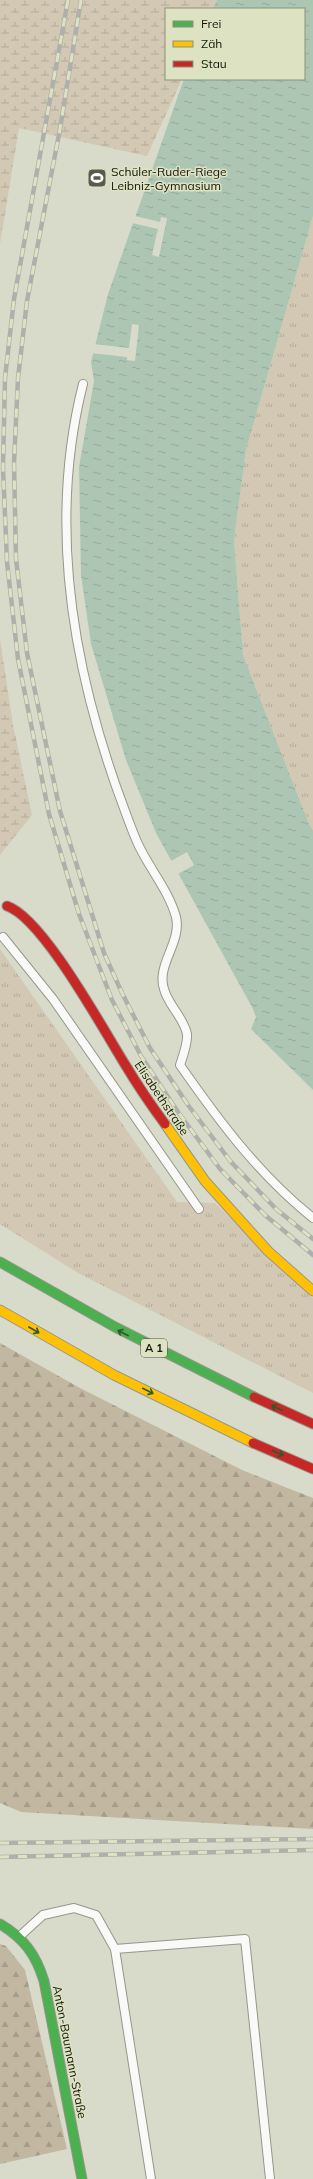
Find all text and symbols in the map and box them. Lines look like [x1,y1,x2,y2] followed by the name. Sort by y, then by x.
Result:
[165,8,305,80] legend
[201,16,221,31] text: Frei
[201,36,222,51] text: Zäh
[201,56,227,71] text: Stau
[111,164,227,193] place label: Schüler-Ruder-Riege Leibniz-Gymnasium
[86,167,108,189] sports icon: Schüler-Ruder-Riege Leibniz-Gymnasium
[132,1058,192,1138] street label: Elisabethstraße
[28,1326,40,1334] one-way arrow
[117,1328,129,1336] one-way arrow
[141,1339,167,1357] road number: A 1
[142,1388,154,1395] one-way arrow
[272,1404,284,1411] one-way arrow
[272,1450,284,1457] one-way arrow
[50,1984,90,2120] street label: Anton-Baumann-Straße

